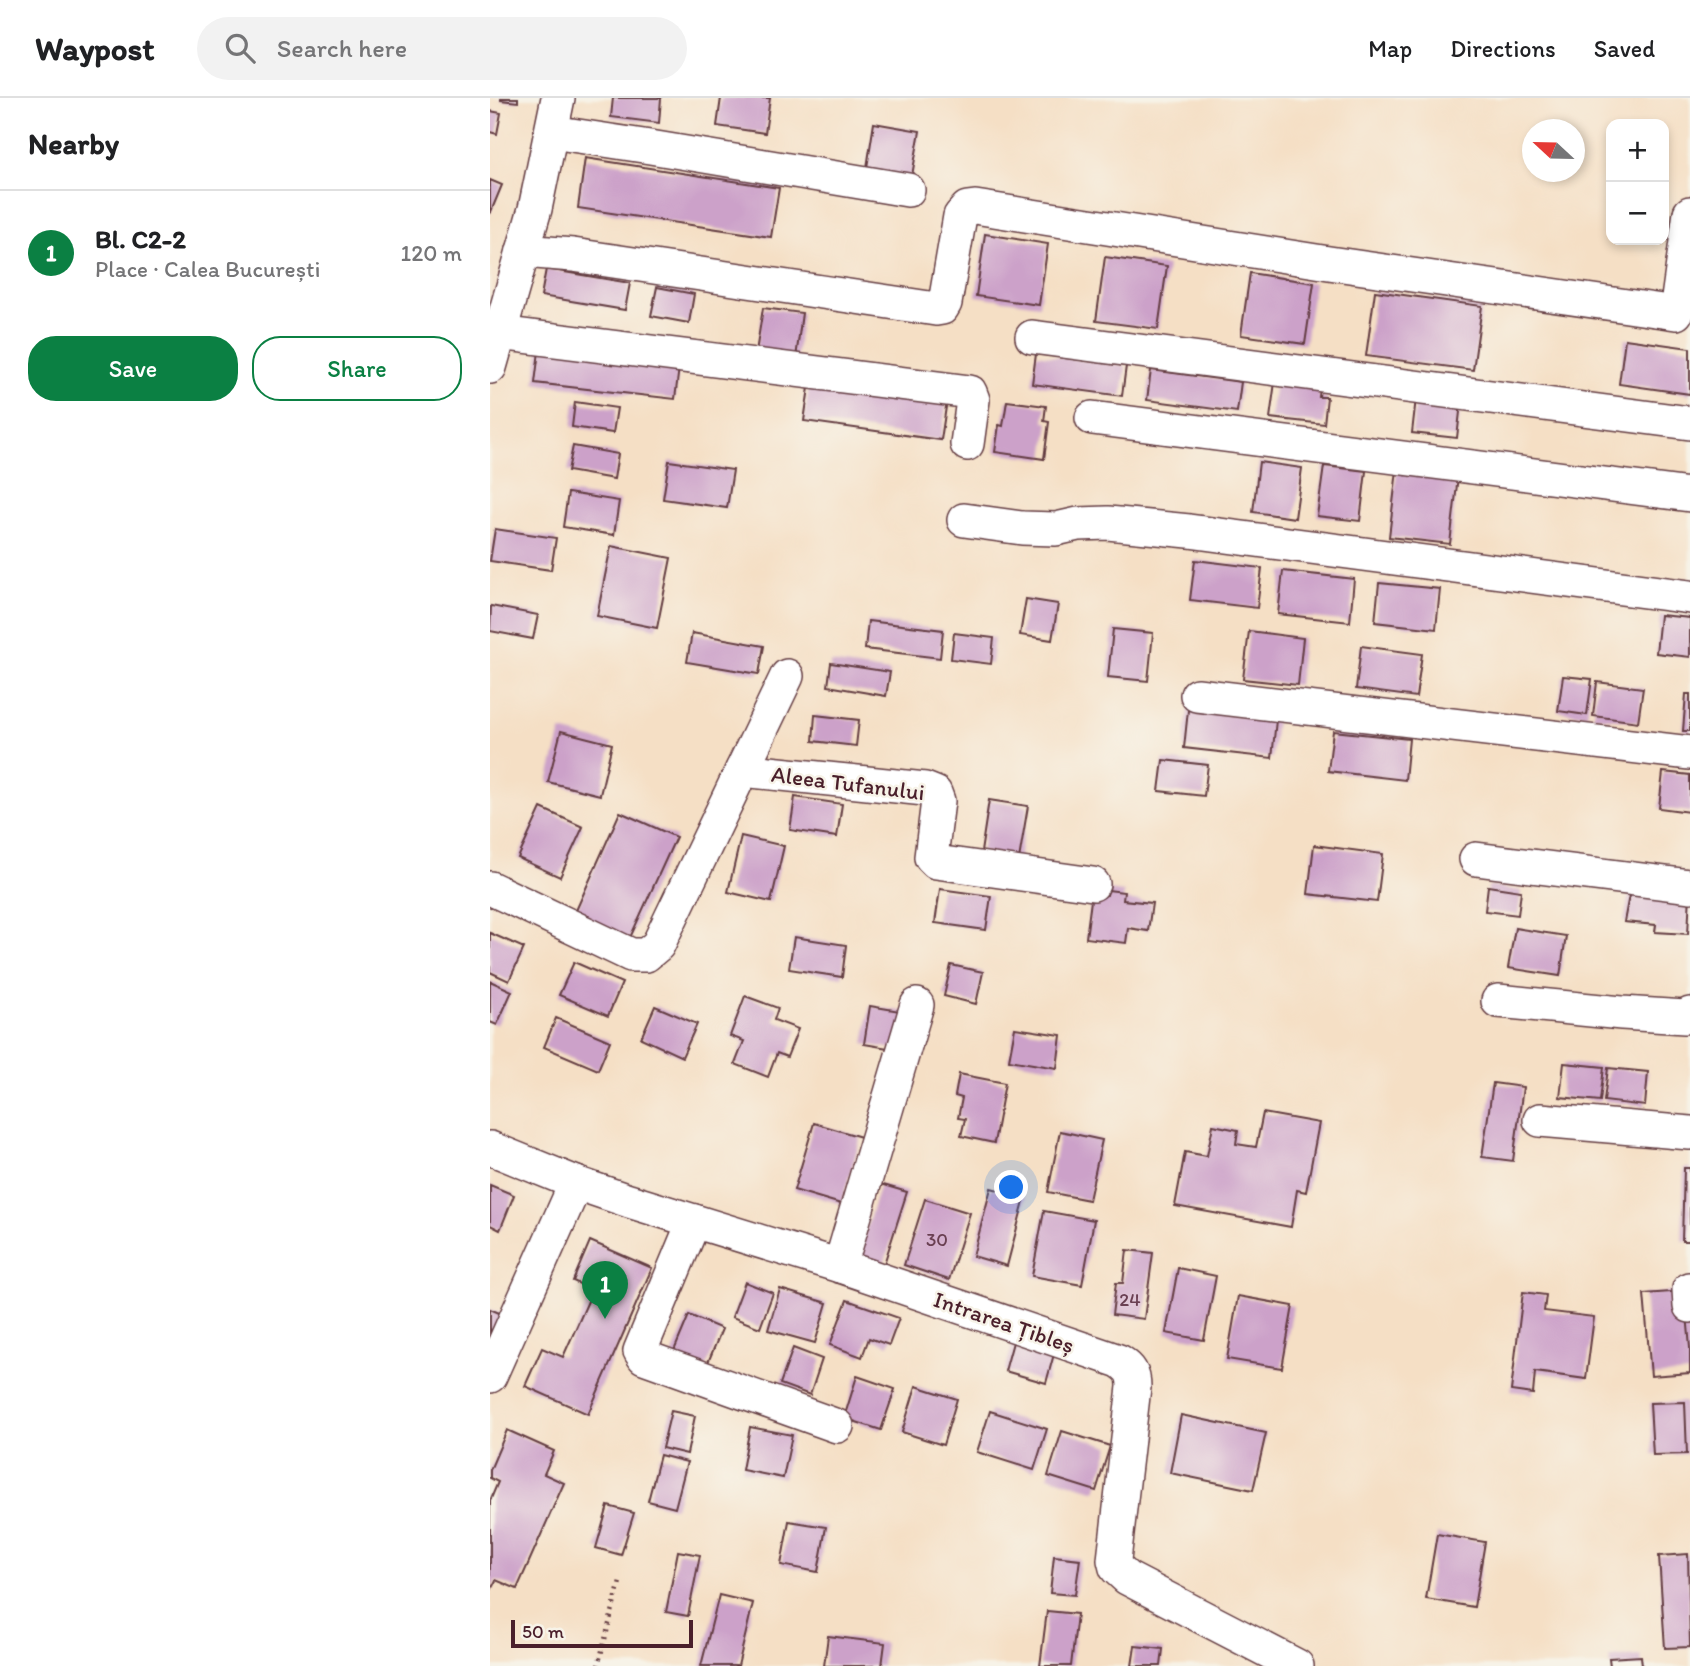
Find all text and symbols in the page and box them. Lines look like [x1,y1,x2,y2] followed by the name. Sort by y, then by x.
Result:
[197,17,687,80] search box
[35,29,155,68] text: Waypost
[221,29,259,67] icon: search
[277,32,407,64] text: Search here
[1368,34,1412,63] text: Map
[1450,34,1556,63] text: Directions
[1594,34,1655,63] text: Saved
[1522,119,1585,182] north arrow
[1606,119,1669,245] map controls
[1606,119,1669,182] button: +
[28,125,119,162] text: Nearby
[1606,182,1669,245] button: −
[95,223,186,255] text: Bl. C2-2
[46,239,56,267] text: 1
[401,239,462,267] text: 120 m
[95,255,320,283] text: Place · Calea București
[28,336,238,401] button: Save
[252,336,462,401] button: Share
[770,760,926,806] street label: Aleea Tufanului
[994,1170,1028,1204] your location
[926,1228,948,1251] house number: 30
[582,1261,628,1319] pin: 1
[930,1285,1078,1359] street label: Intrarea Țibleș
[1119,1288,1141,1311] house number: 24
[511,1617,693,1649] scale bar
[522,1620,564,1643] text: 50 m

